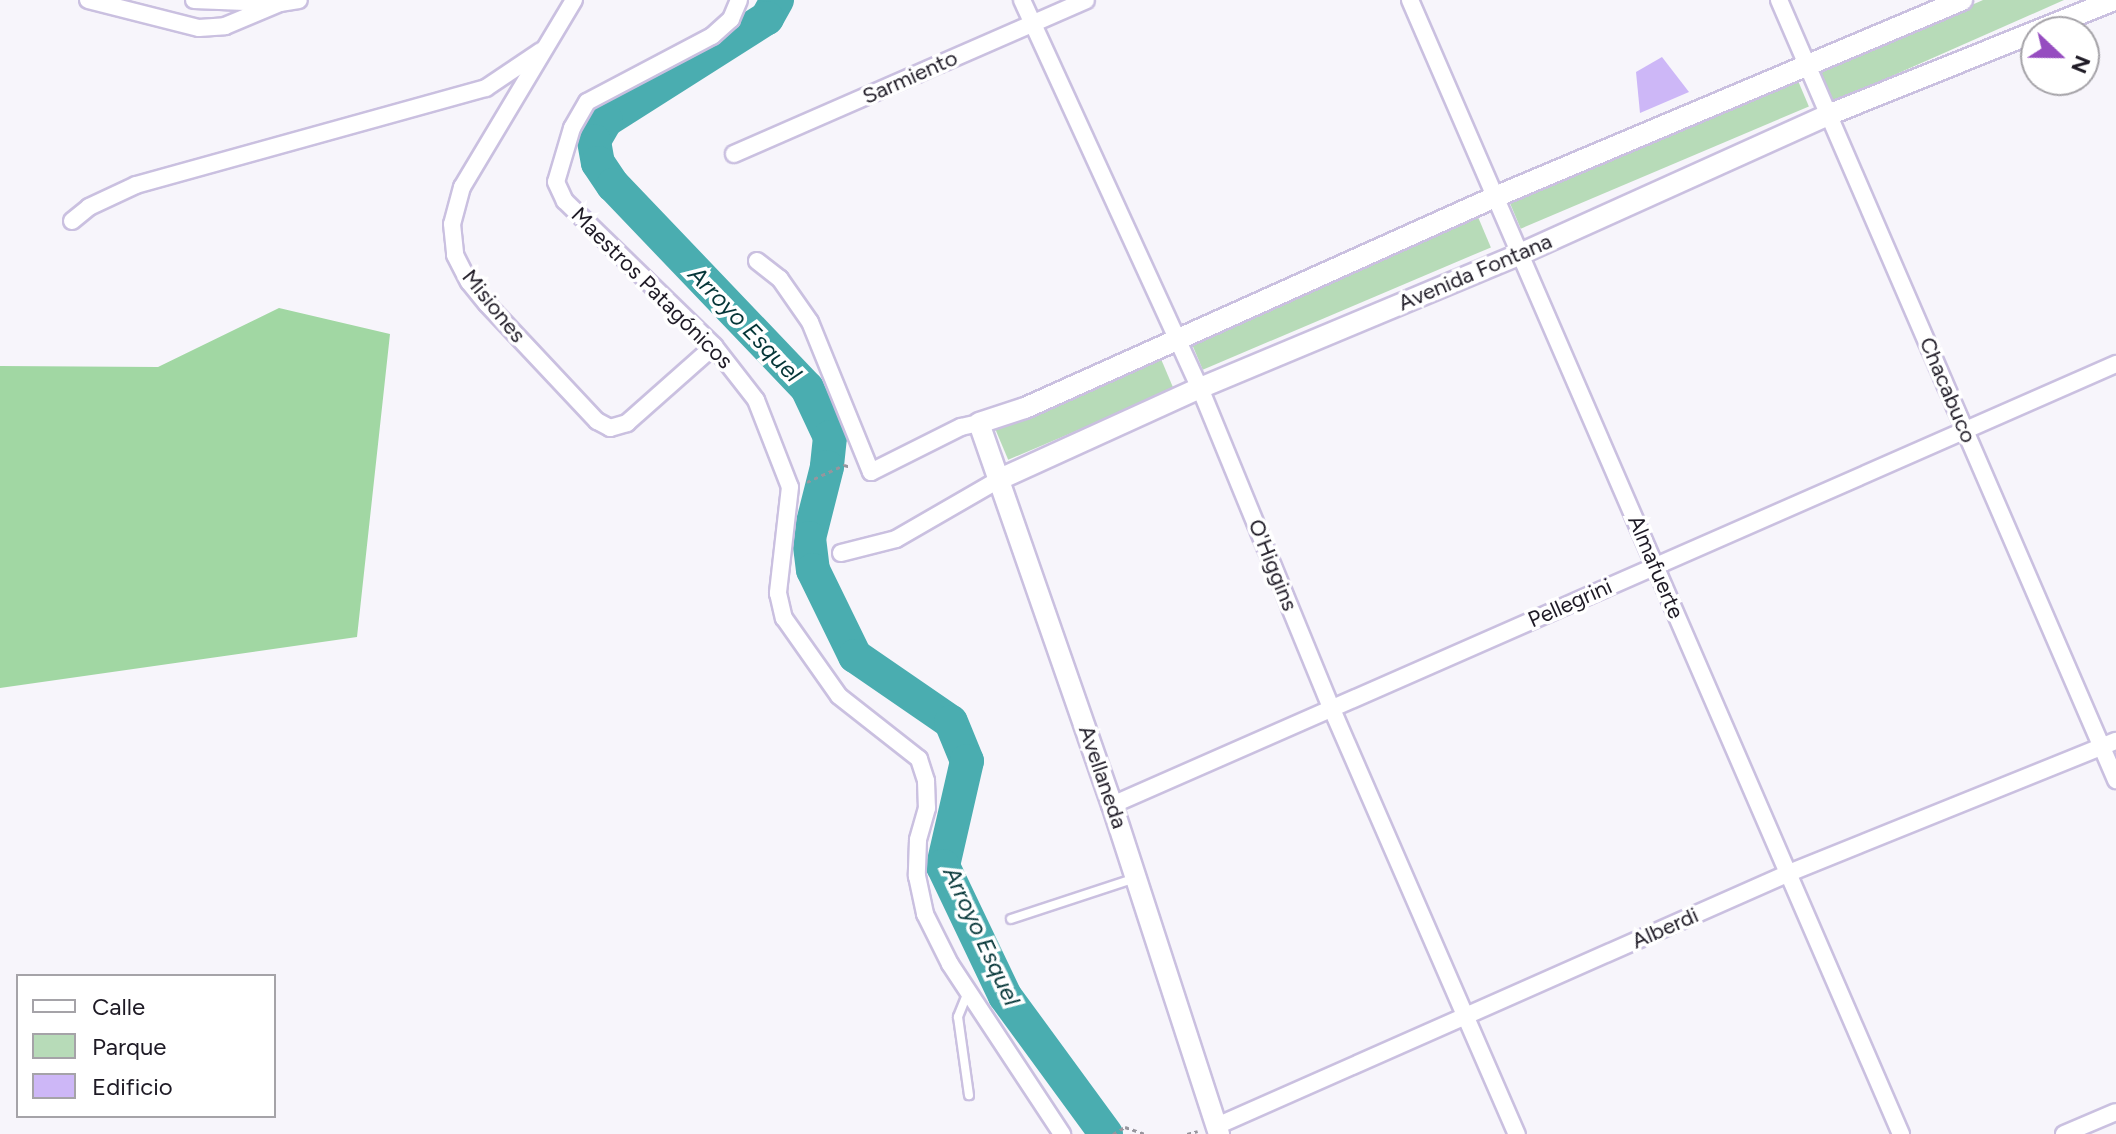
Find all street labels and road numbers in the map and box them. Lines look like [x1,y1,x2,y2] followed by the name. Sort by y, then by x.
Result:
[858,44,962,110] street label: Sarmiento
[566,202,738,374] street label: Maestros Patagónicos
[1394,228,1556,316] street label: Avenida Fontana
[457,264,531,348] street label: Misiones
[1914,333,1982,447] street label: Chacabuco
[1622,511,1690,623] street label: Almafuerte
[1243,515,1303,615] street label: O'Higgins
[1524,573,1616,633] street label: Pellegrini
[1073,722,1133,832] street label: Avellaneda
[1628,902,1702,954] street label: Alberdi

